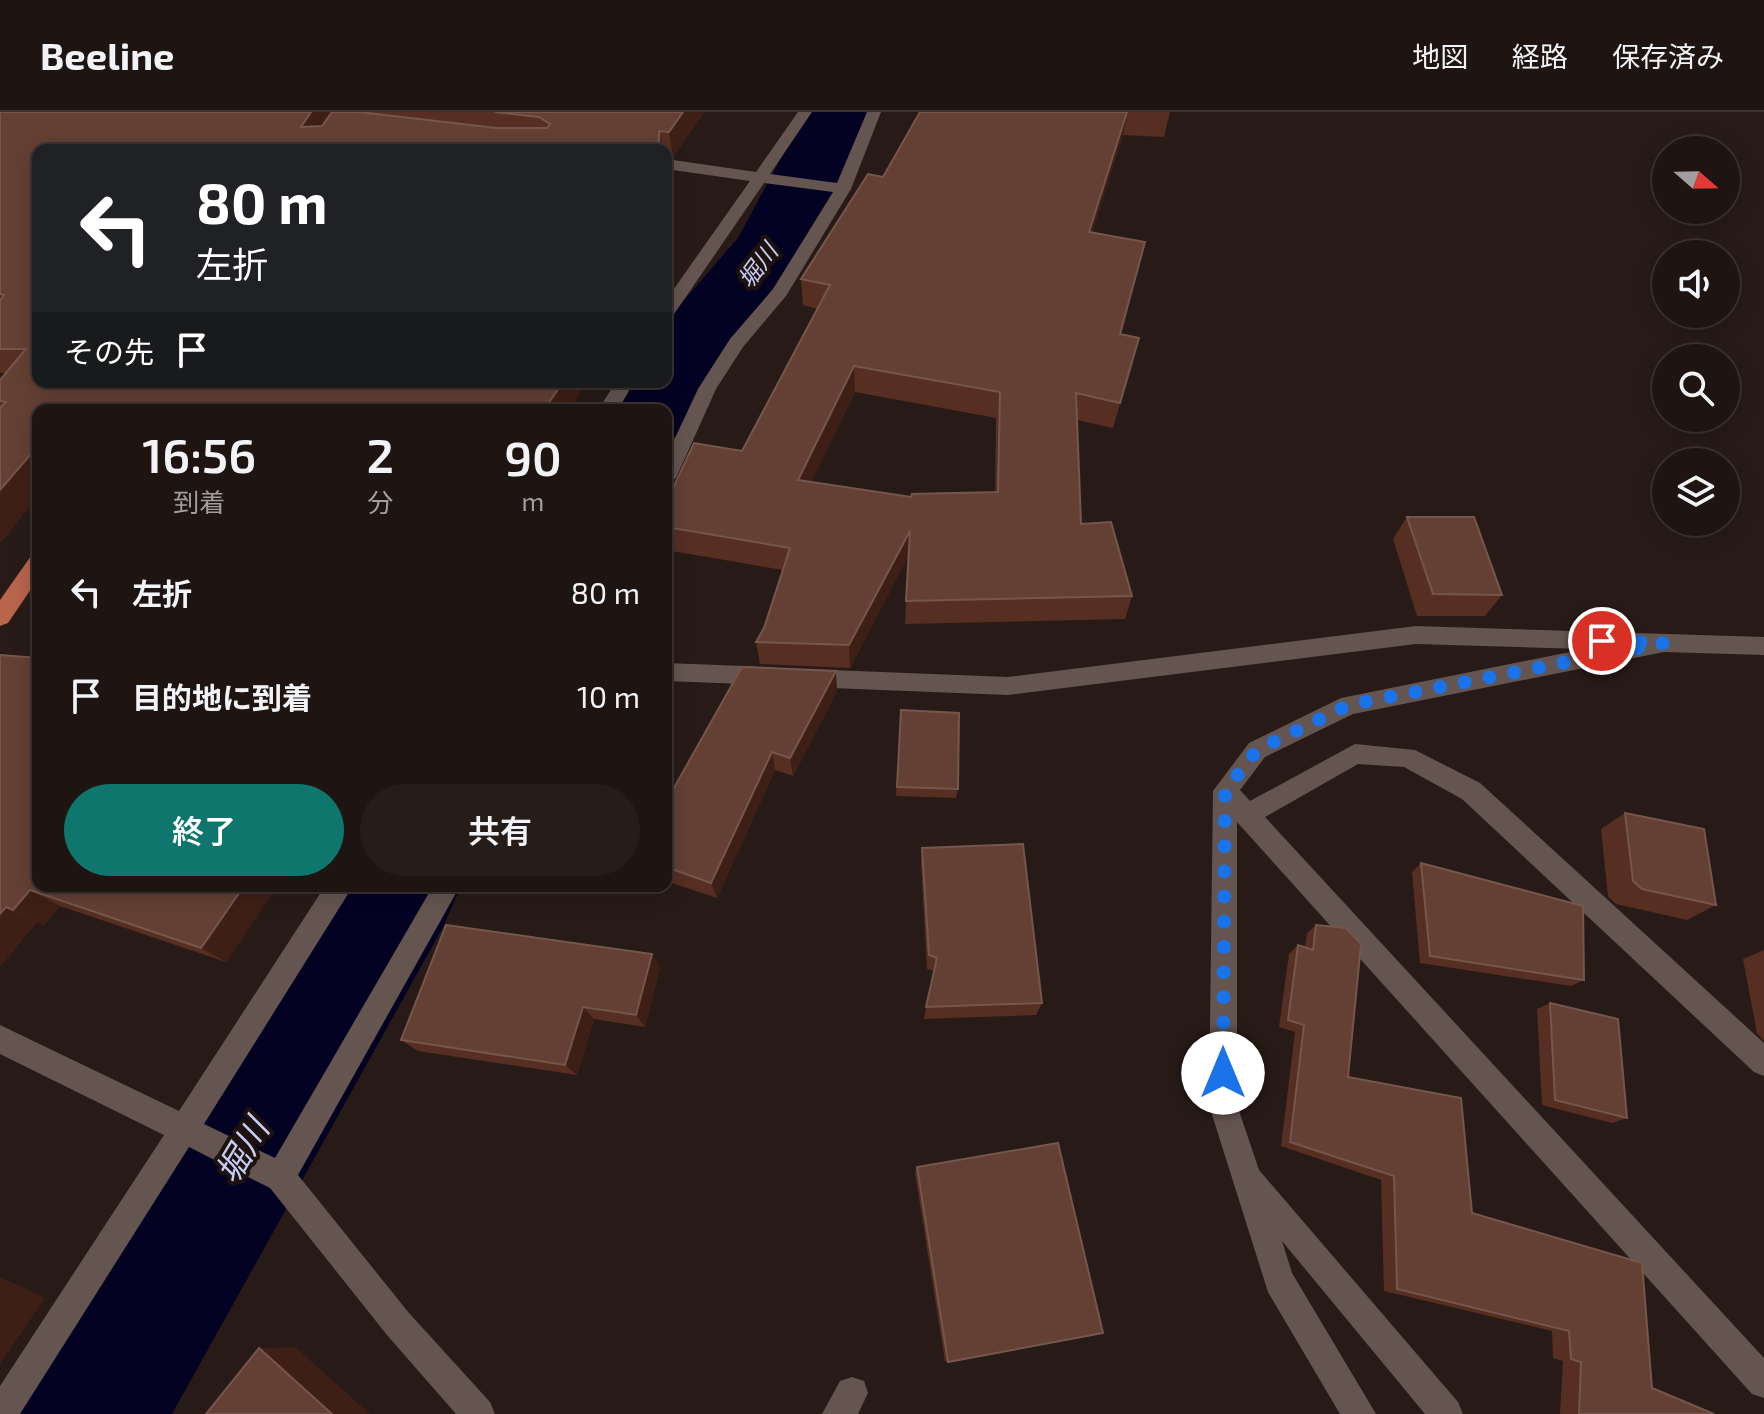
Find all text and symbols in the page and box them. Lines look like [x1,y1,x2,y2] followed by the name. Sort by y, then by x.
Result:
[40,32,174,78] text: Beeline
[1412,39,1468,73] text: 地図
[1512,39,1568,73] text: 経路
[1612,39,1724,73] text: 保存済み
[1652,136,1740,224] north arrow
[1652,136,1740,536] map controls
[196,168,328,235] text: 80 m
[64,176,168,280] icon: left
[731,235,785,293] water label: 堀川
[1652,240,1740,328] button: sound
[196,242,268,285] text: 左折
[170,328,214,372] icon: arrive
[64,333,154,369] text: その先
[1652,344,1740,432] button: search
[142,425,256,483] text: 16:56
[366,425,394,483] text: 2
[504,428,562,486] text: 90
[1652,448,1740,536] button: layers
[522,485,544,516] text: m
[173,486,225,517] text: 到着
[367,486,393,517] text: 分
[64,570,108,614] icon: left
[571,574,640,610] text: 80 m
[132,575,192,611] text: 左折
[1568,607,1636,675] pin
[1580,619,1624,663] icon: arrive
[64,674,108,718] icon: arrive
[577,678,640,714] text: 10 m
[132,679,312,715] text: 目的地に到着
[64,784,344,876] button: 終了
[360,784,640,876] button: 共有
[1181,1031,1265,1115] position arrow
[206,1108,278,1190] water label: 堀川

